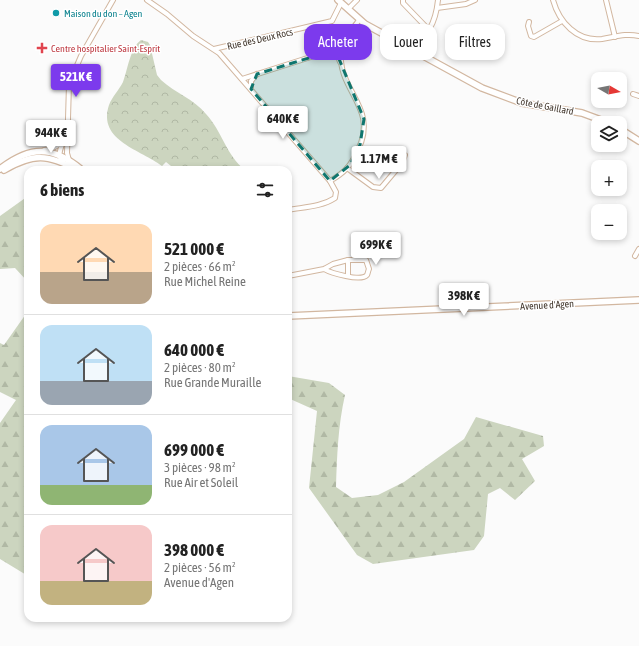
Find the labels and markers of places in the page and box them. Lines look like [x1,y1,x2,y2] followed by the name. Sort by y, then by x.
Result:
[51,8,61,18] marker: Maison du don – Agen
[64,8,143,19] place label: Maison du don – Agen
[36,42,48,54] marker: Centre hospitalier Saint-Esprit
[51,43,160,54] place label: Centre hospitalier Saint-Esprit
[43,64,109,98] pin: 521K €
[250,106,316,140] pin: 640K €
[18,120,84,154] pin: 944K €
[342,146,416,180] pin: 1.17M €
[343,232,409,266] pin: 699K €
[431,283,497,317] pin: 398K €

